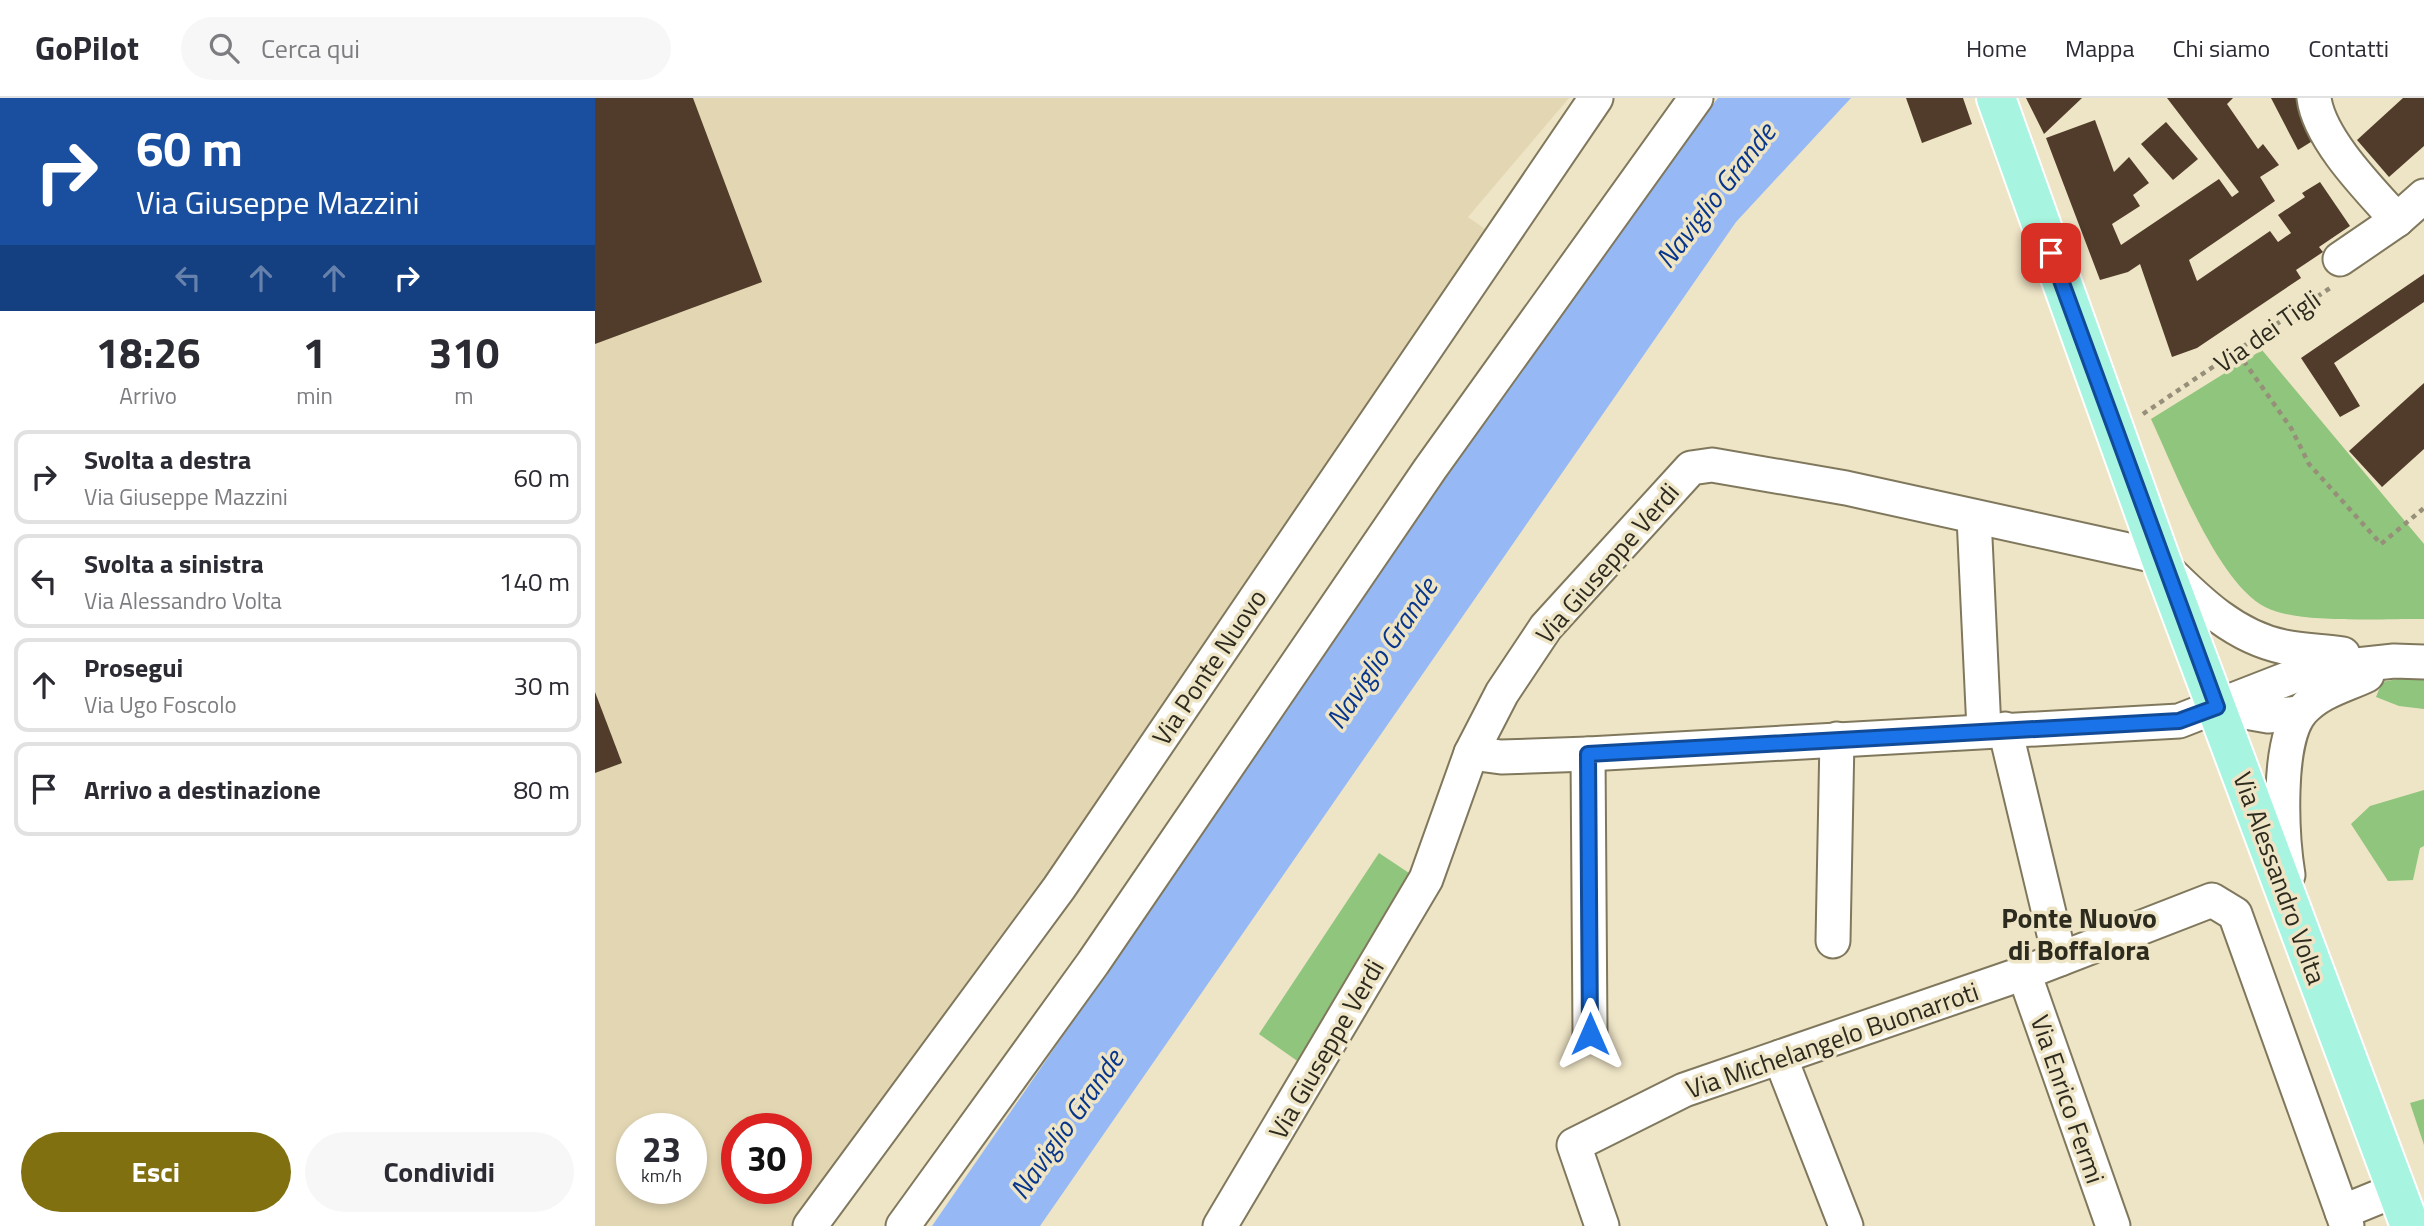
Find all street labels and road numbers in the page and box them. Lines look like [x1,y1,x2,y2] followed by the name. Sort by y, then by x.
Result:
[2206,280,2328,382] street label: Via dei Tigli
[1526,474,1688,652] street label: Via Giuseppe Verdi
[1142,581,1276,753] street label: Via Ponte Nuovo
[2223,766,2337,990] street label: Via Alessandro Volta
[1259,952,1393,1146] street label: Via Giuseppe Verdi
[1680,972,1984,1108] street label: Via Michelangelo Buonarroti
[2021,1009,2115,1189] street label: Via Enrico Fermi

